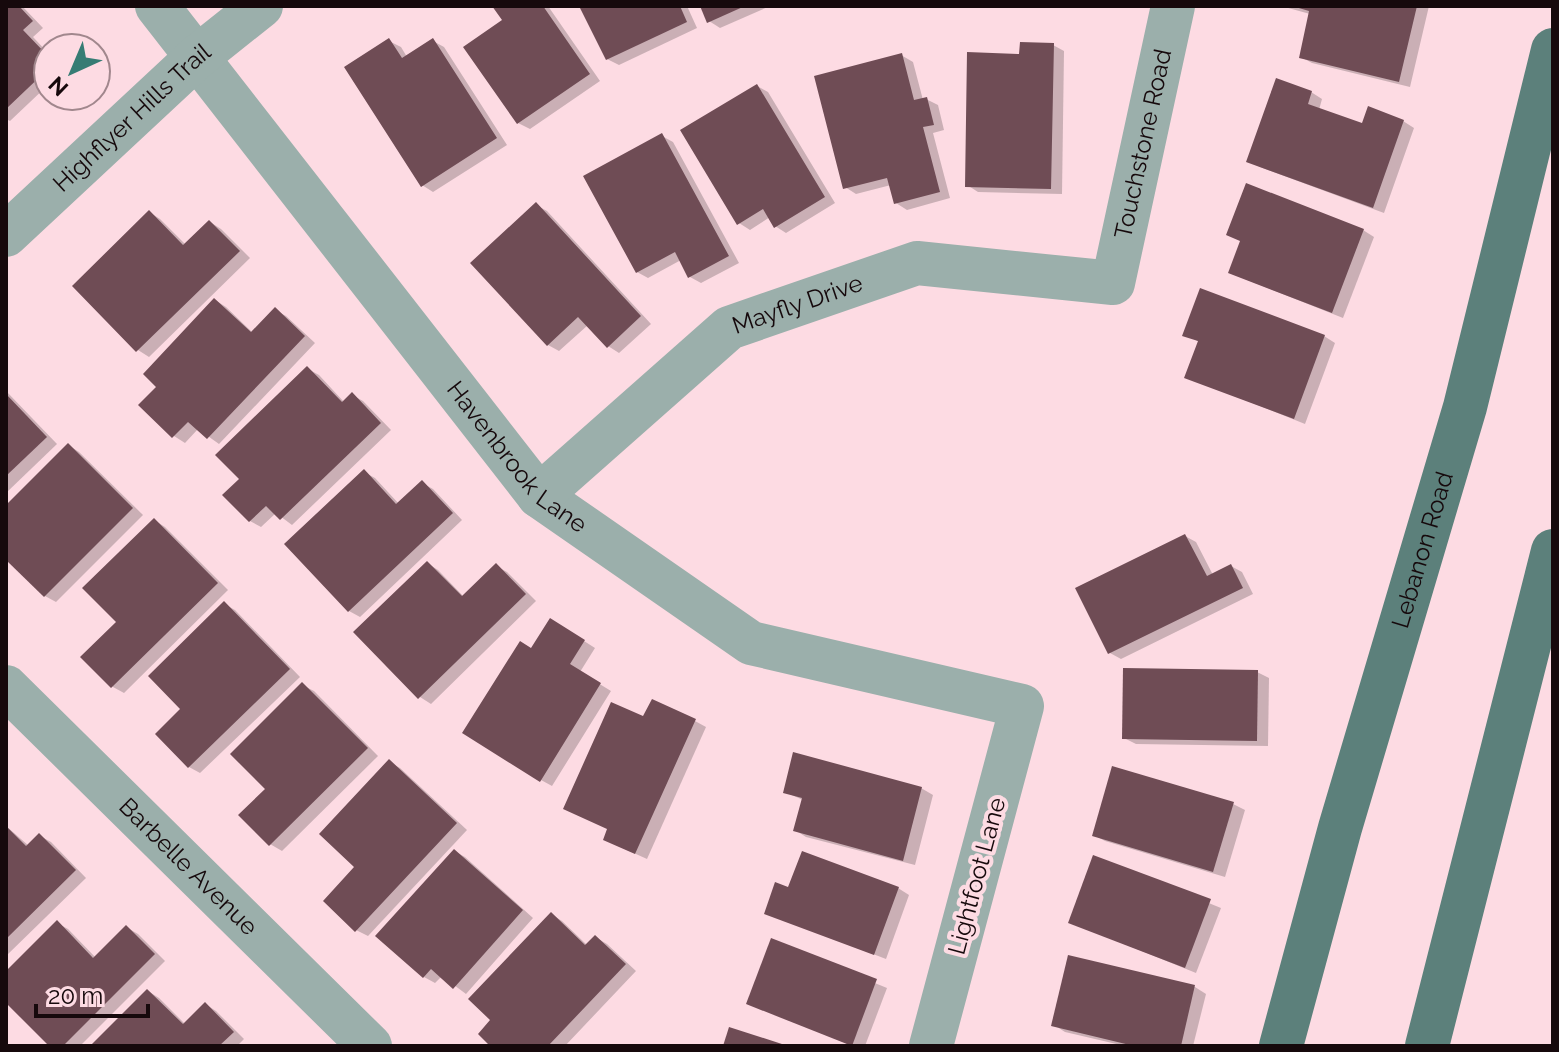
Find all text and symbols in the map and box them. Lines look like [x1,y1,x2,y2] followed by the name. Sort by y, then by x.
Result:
[32,32,112,112] north arrow
[47,37,216,198] street label: Highflyer Hills Trail
[1108,46,1177,241] street label: Touchstone Road
[43,71,73,102] text: N
[728,268,866,340] street label: Mayfly Drive
[441,375,593,539] street label: Havenbrook Lane
[1385,468,1459,631] street label: Lebanon Road
[113,792,264,941] street label: Barbelle Avenue
[942,794,1011,957] street label: Lightfoot Lane
[36,968,148,1018] scale bar
[48,981,103,1010] text: 20 m

